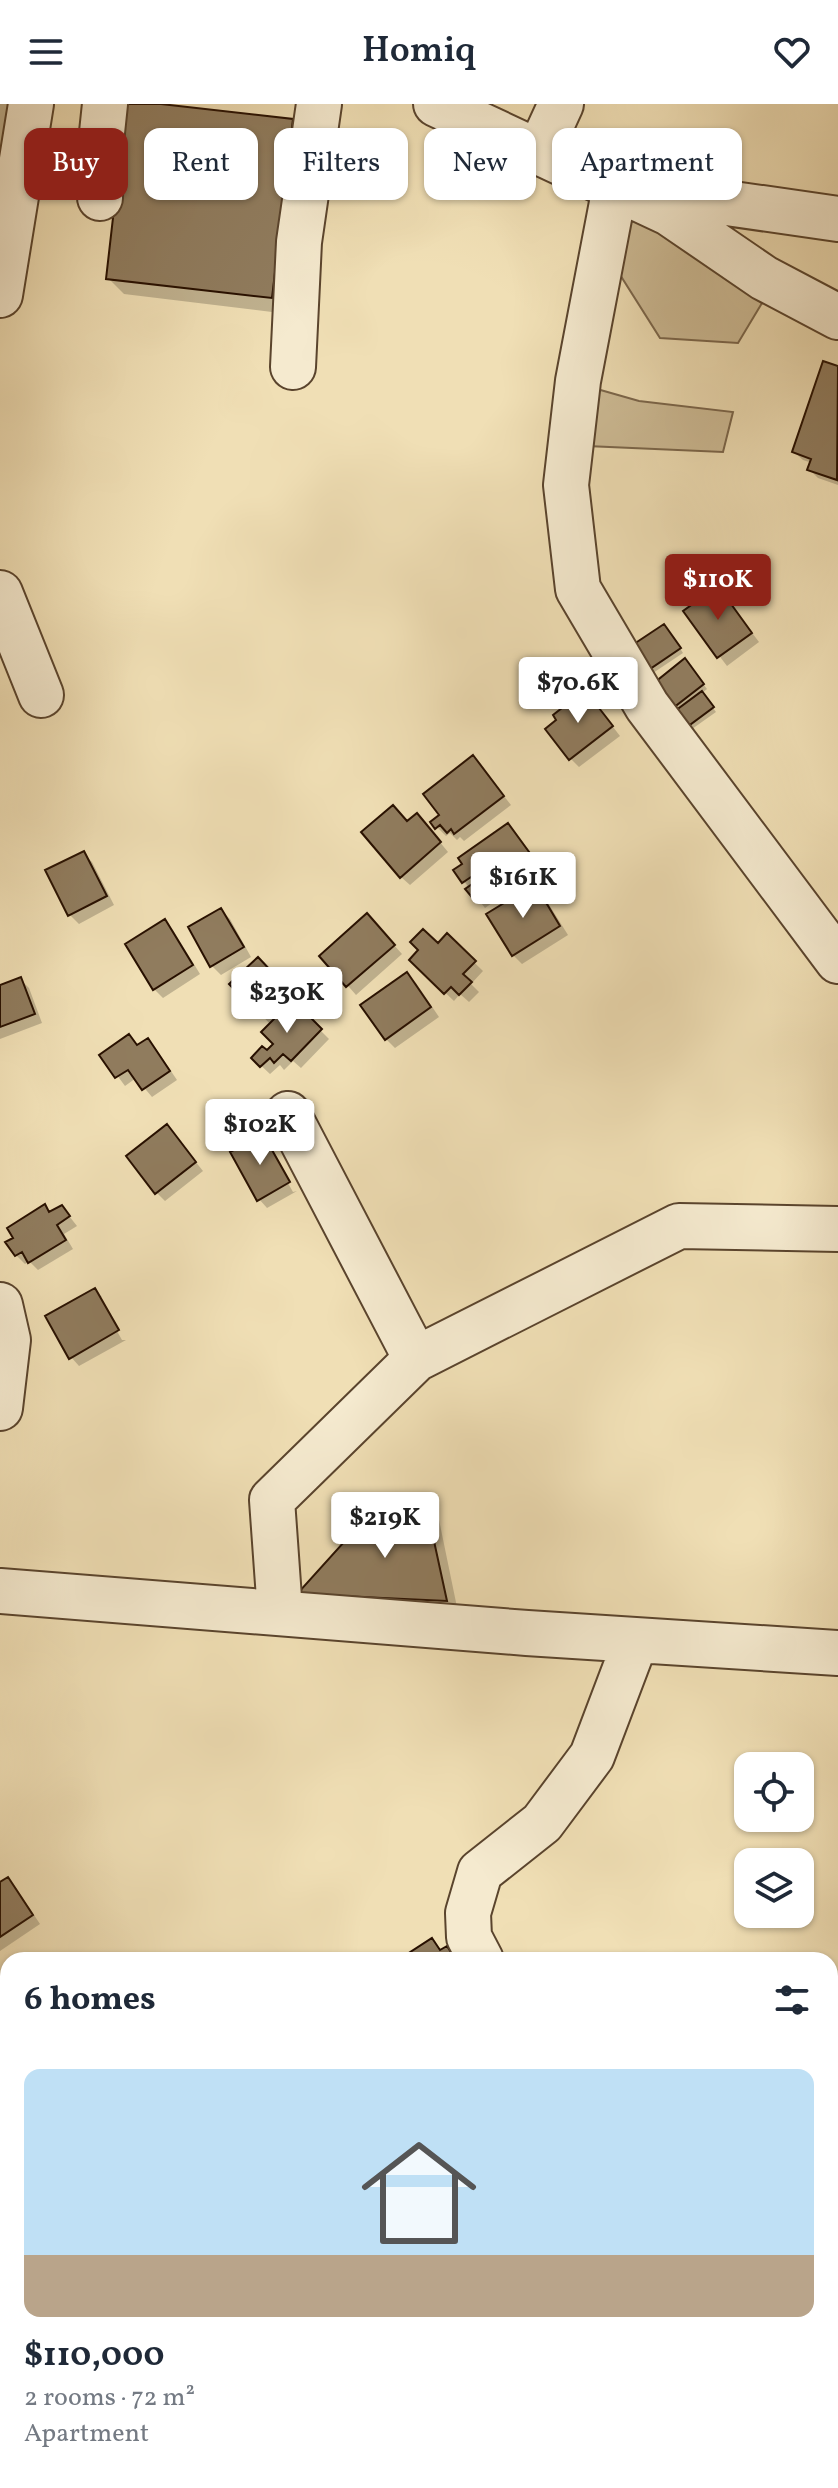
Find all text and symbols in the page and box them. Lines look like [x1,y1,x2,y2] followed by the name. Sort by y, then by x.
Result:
[362,27,476,77] text: Homiq
[24,30,68,74] icon: menu
[770,30,814,74] icon: heart
[24,128,128,200] chip: Buy
[144,128,258,200] chip: Rent
[274,128,408,200] chip: Filters
[424,128,536,200] chip: New
[552,128,742,200] chip: Apartment
[662,554,774,622] pin: $110K
[683,562,753,598] text: $110K
[513,657,643,725] pin: $70.6K
[537,665,619,701] text: $70.6K
[467,852,579,920] pin: $161K
[489,860,557,896] text: $161K
[231,967,343,1035] pin: $230K
[249,975,325,1011] text: $230K
[204,1099,316,1167] pin: $102K
[223,1107,297,1143] text: $102K
[329,1492,441,1560] pin: $219K
[349,1500,421,1536] text: $219K
[734,1752,814,1928] map controls
[734,1752,814,1832] button: locate
[734,1848,814,1928] button: layers
[24,1977,156,2024] text: 6 homes
[770,1978,814,2022] icon: filters
[347,2121,491,2265] icon: home
[24,2333,165,2380] text: $110,000
[24,2380,195,2416] text: 2 rooms · 72 m²
[24,2416,149,2452] text: Apartment

